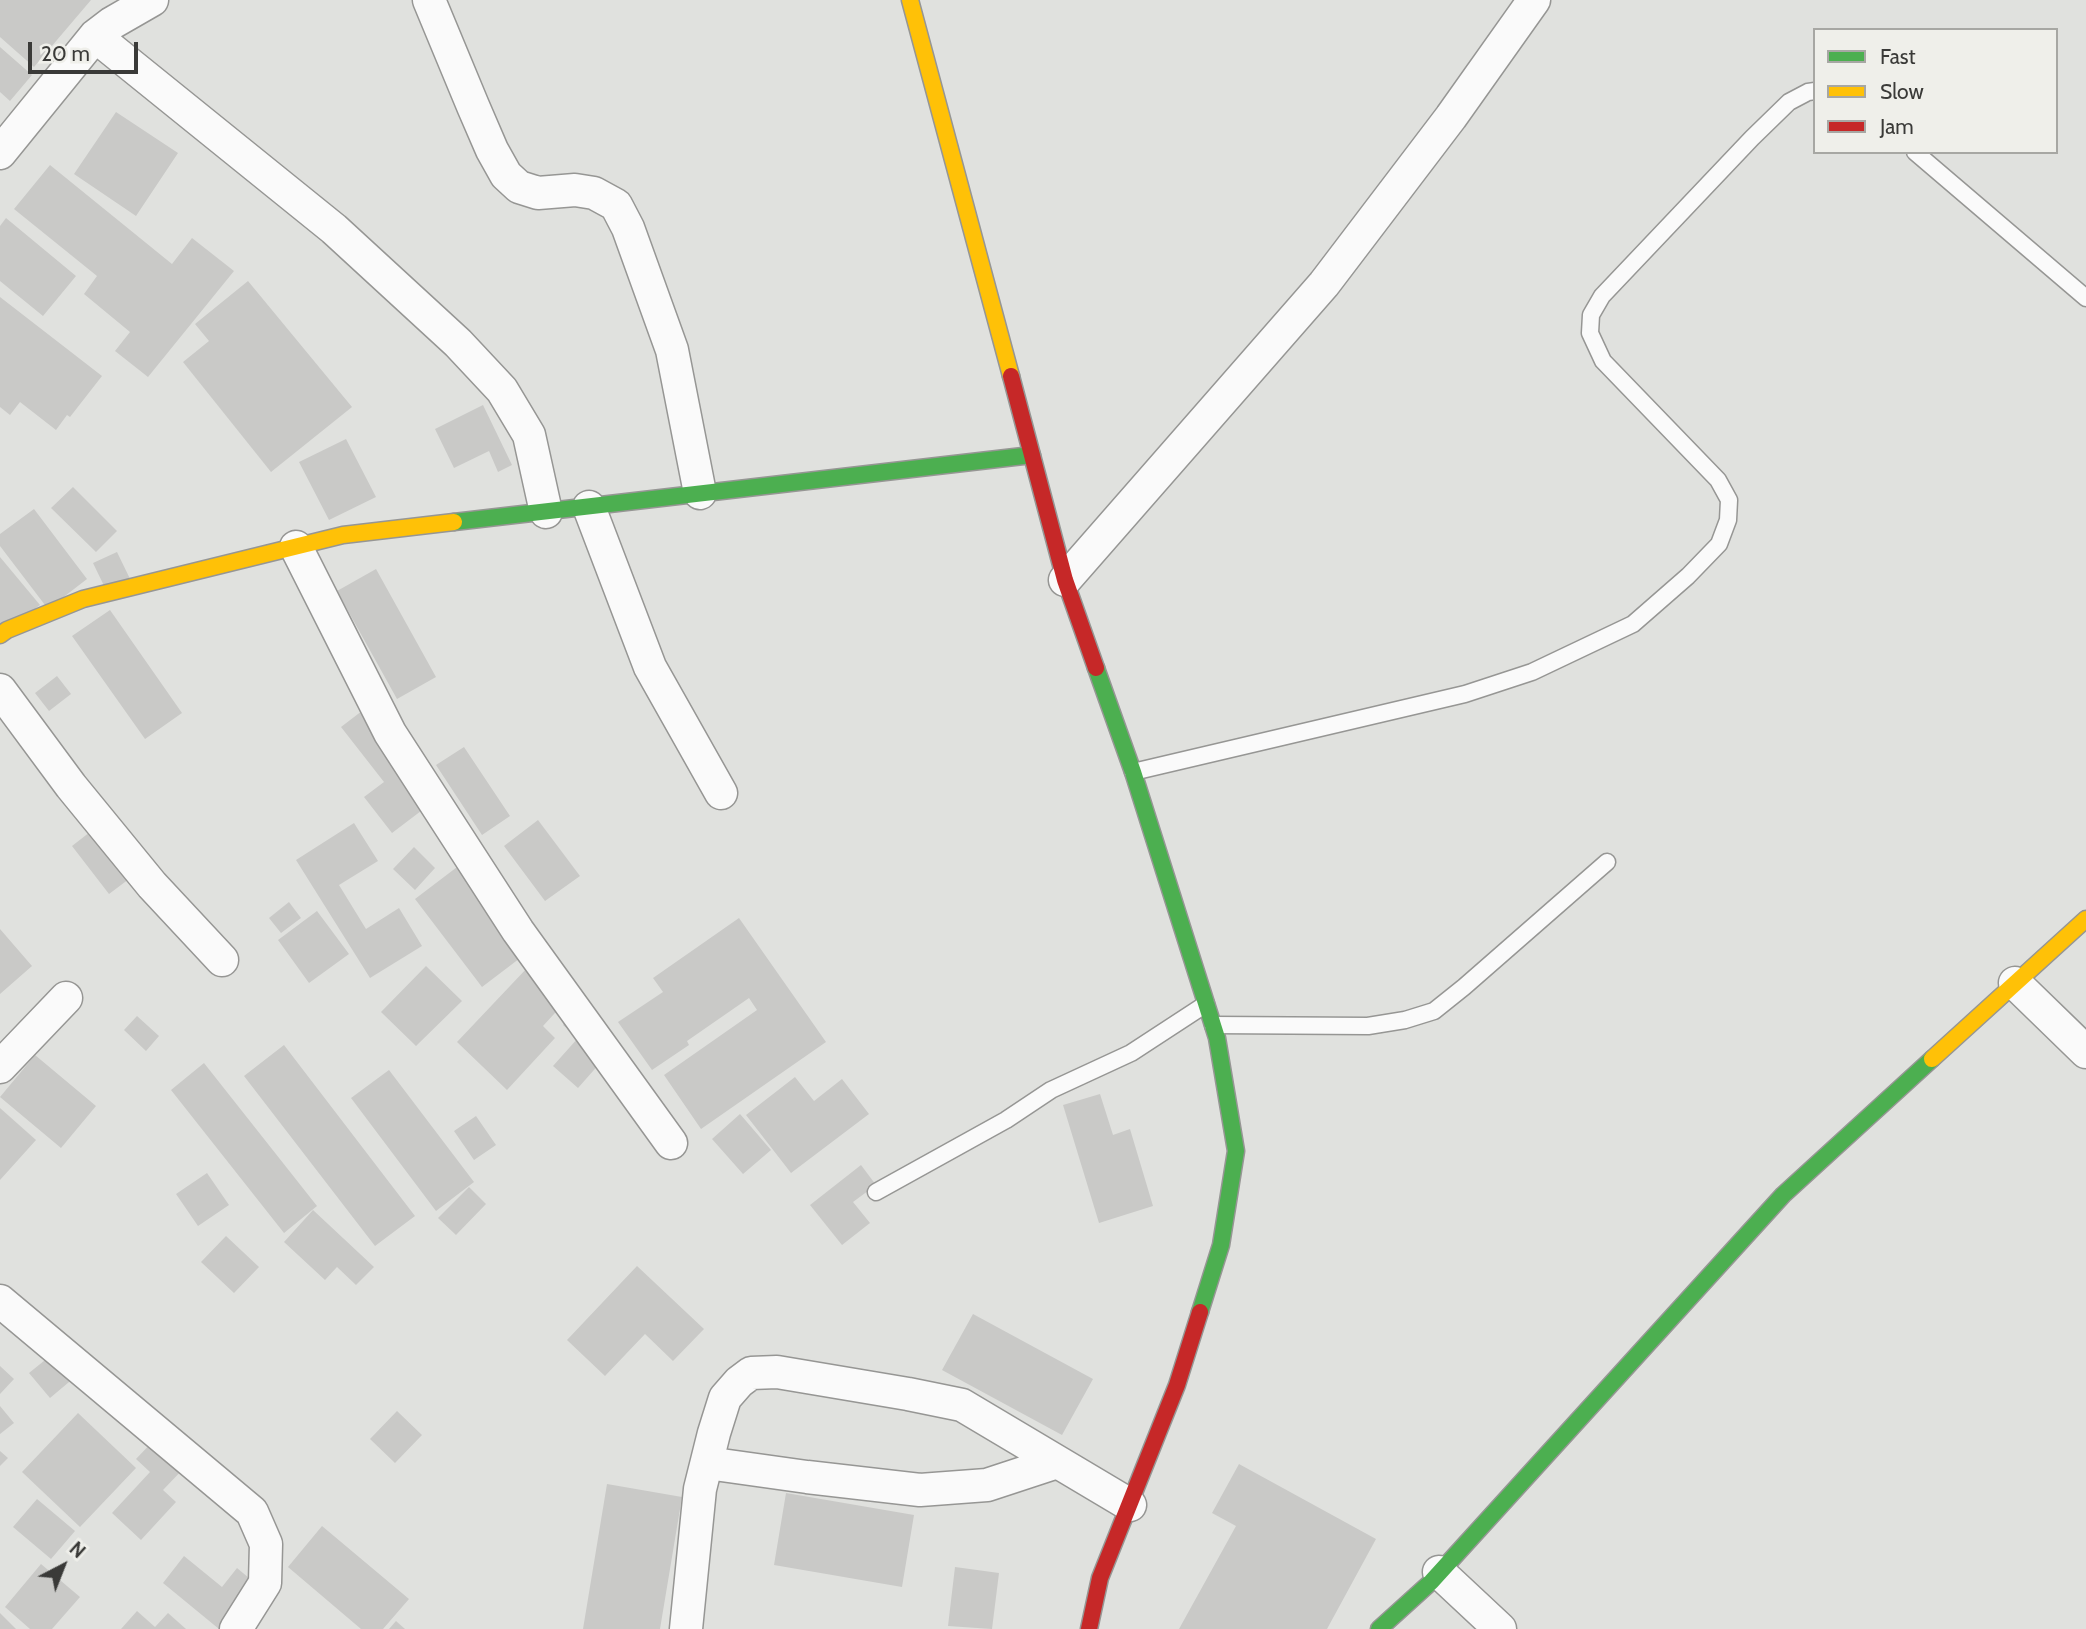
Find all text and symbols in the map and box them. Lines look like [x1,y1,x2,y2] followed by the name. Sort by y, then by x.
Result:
[32,28,142,72] scale bar
[1813,28,2058,154] legend
[41,41,90,66] text: 20 m
[1880,44,1916,69] text: Fast
[1880,79,1924,104] text: Slow
[1880,114,1914,139] text: Jam
[28,1531,98,1601] north arrow
[65,1537,90,1563] text: N

